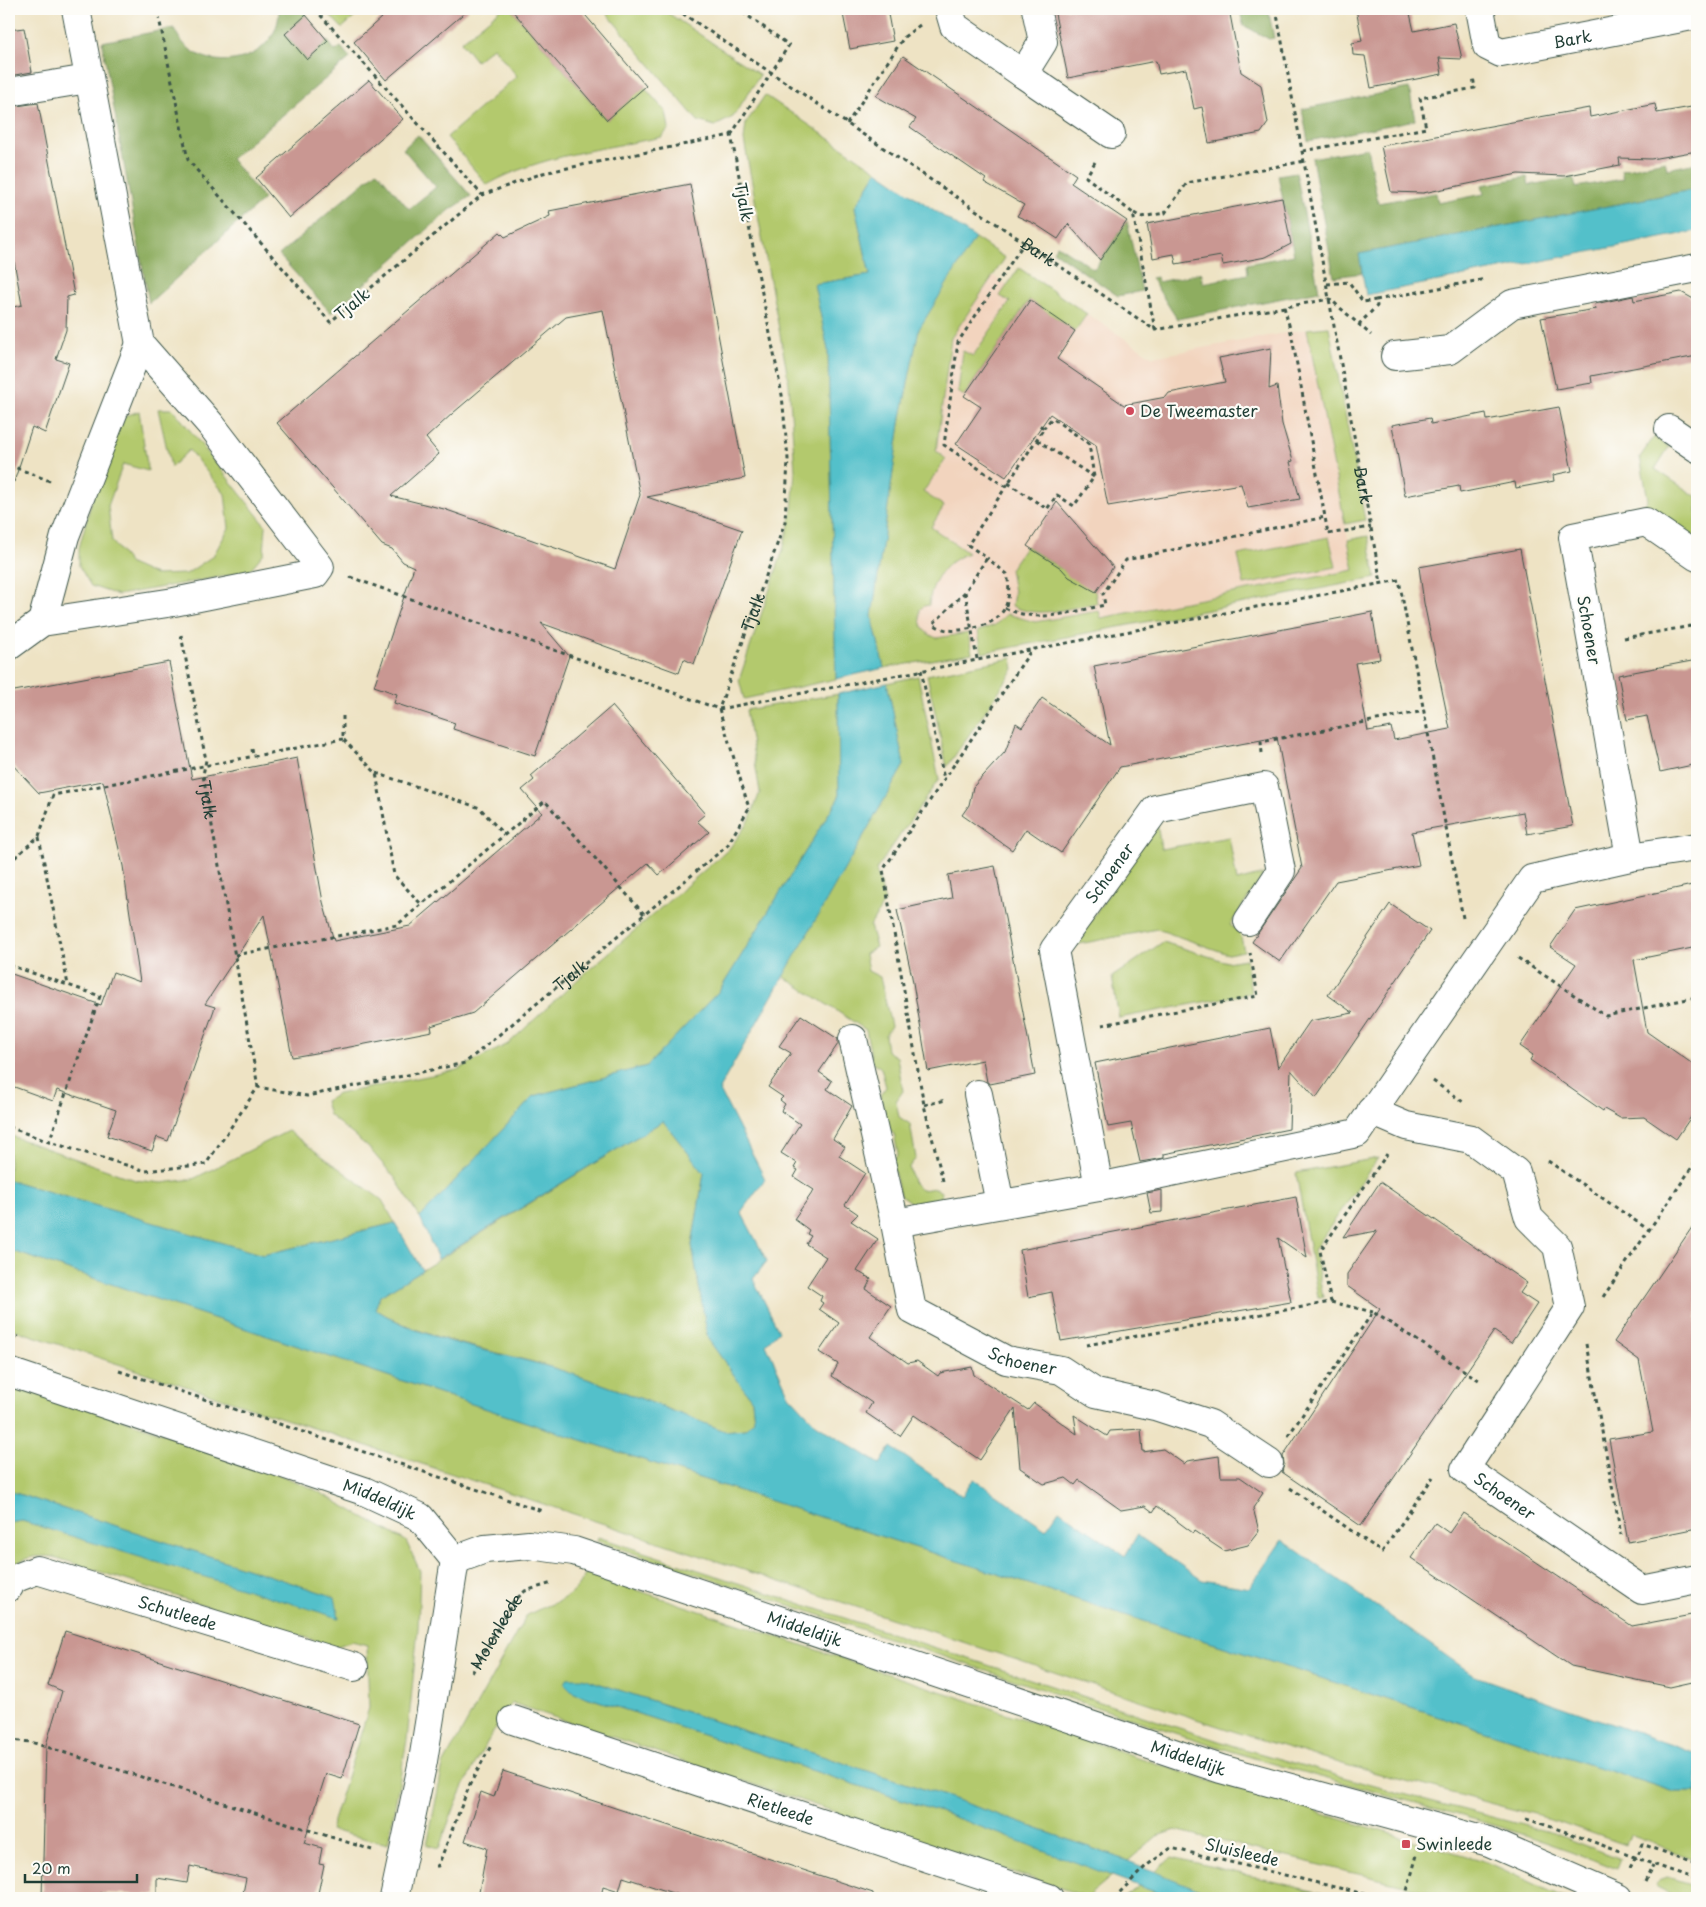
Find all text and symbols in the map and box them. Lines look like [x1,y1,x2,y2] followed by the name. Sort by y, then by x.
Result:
[1551,23,1594,54] street label: Bark
[729,180,761,224] street label: Tjalk
[1016,230,1062,272] street label: Bark
[329,281,374,325] street label: Tjalk
[1140,398,1258,422] place label: De Tweemaster
[1124,405,1136,417] marker: De Tweemaster
[1349,464,1379,506] street label: Bark
[734,589,770,634] street label: Tjalk
[1572,593,1608,667] street label: Schoener
[193,778,224,821] street label: Tjalk
[1078,837,1139,908] street label: Schoener
[547,953,593,996] street label: Tjalk
[984,1340,1059,1380] street label: Schoener
[1470,1466,1541,1525] street label: Schoener
[340,1472,421,1525] street label: Middeldijk
[463,1586,527,1674] street label: Molenleede
[135,1589,220,1635] street label: Schutleede
[764,1604,846,1652] street label: Middeldijk
[1148,1733,1230,1781] street label: Middeldijk
[744,1786,818,1830] street label: Rietleede
[1203,1831,1282,1871] street label: Sluisleede
[1416,1831,1493,1855] place label: Swinleede
[1400,1838,1412,1850] marker: Swinleede
[25,1852,138,1884] scale bar
[32,1856,71,1879] text: 20 m

